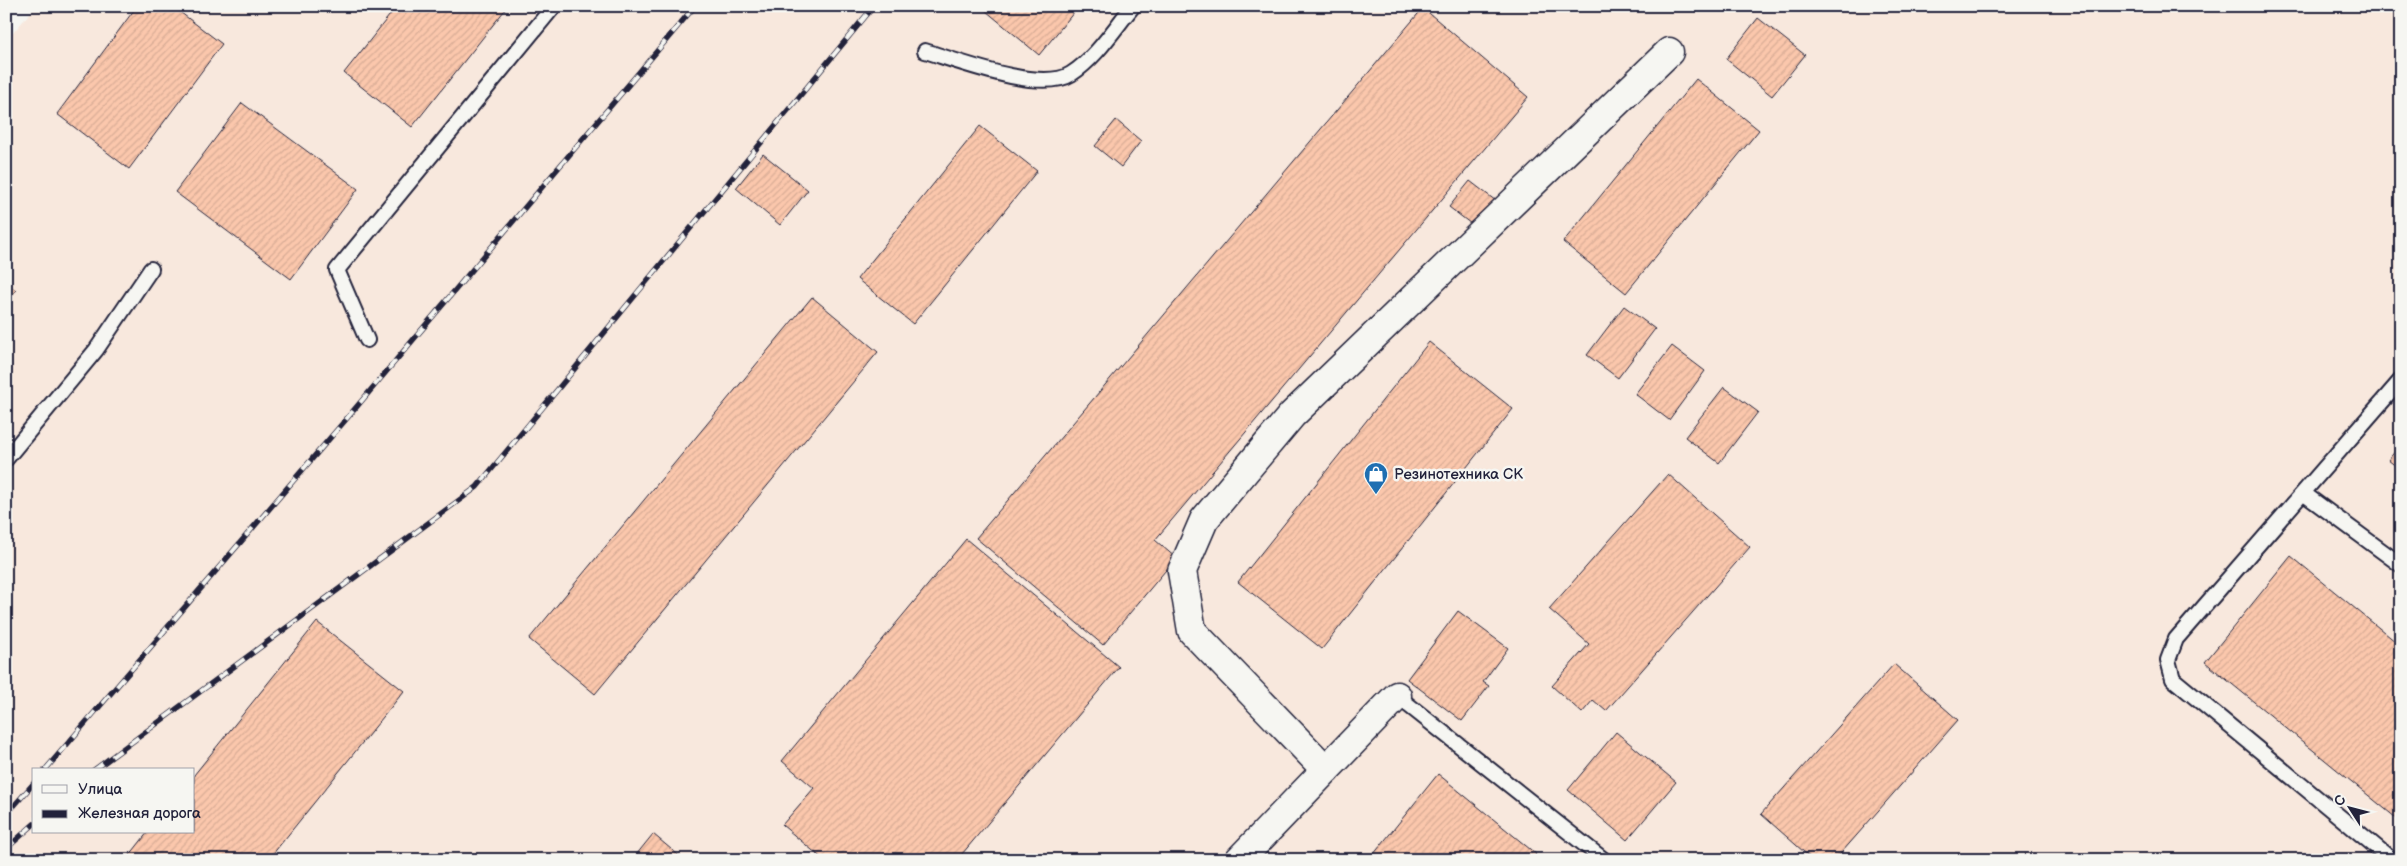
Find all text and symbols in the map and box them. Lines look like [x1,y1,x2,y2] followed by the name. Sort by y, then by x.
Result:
[1363,461,1389,495] shop icon: Резинотехника СК
[1394,465,1523,484] place label: Резинотехника СК
[32,768,195,834] legend
[78,780,123,799] text: Улица
[2324,784,2374,834] north arrow
[2330,792,2350,810] text: С
[78,804,201,823] text: Железная дорога

